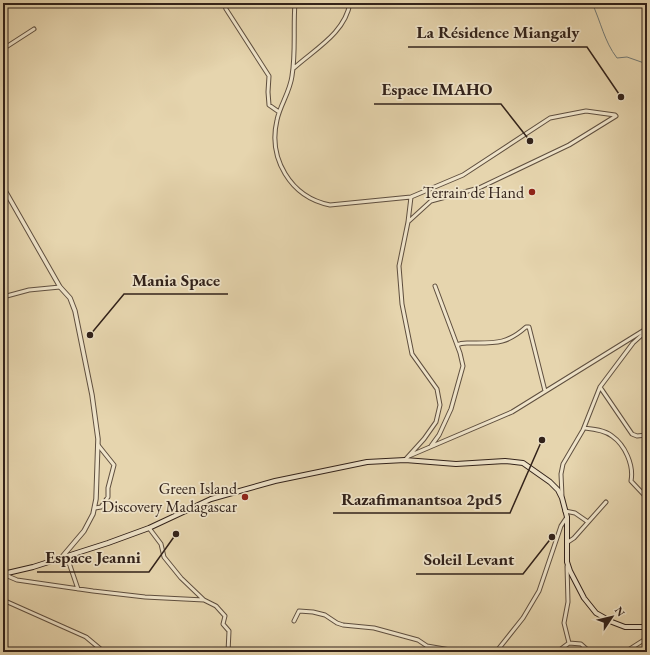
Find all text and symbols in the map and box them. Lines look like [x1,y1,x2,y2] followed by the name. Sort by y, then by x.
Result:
[408,18,587,47] callout: La Résidence Miangaly
[417,21,580,43] text: La Résidence Miangaly
[374,75,501,104] callout: Espace IMAHO
[381,78,493,100] text: Espace IMAHO
[423,182,525,203] place label: Terrain de Hand
[527,187,537,197] marker: Terrain de Hand
[124,265,228,294] callout: Mania Space
[132,269,220,291] text: Mania Space
[102,478,238,517] place label: Green Island Discovery Madagascar
[333,484,510,513] callout: Razafimanantsoa 2pd5
[341,488,503,510] text: Razafimanantsoa 2pd5
[240,492,250,502] marker: Green Island Discovery Madagascar
[37,543,149,572] callout: Espace Jeanni
[416,545,523,574] callout: Soleil Levant
[45,546,141,568] text: Espace Jeanni
[424,548,515,570] text: Soleil Levant
[592,597,632,637] north arrow
[612,604,629,619] text: N

